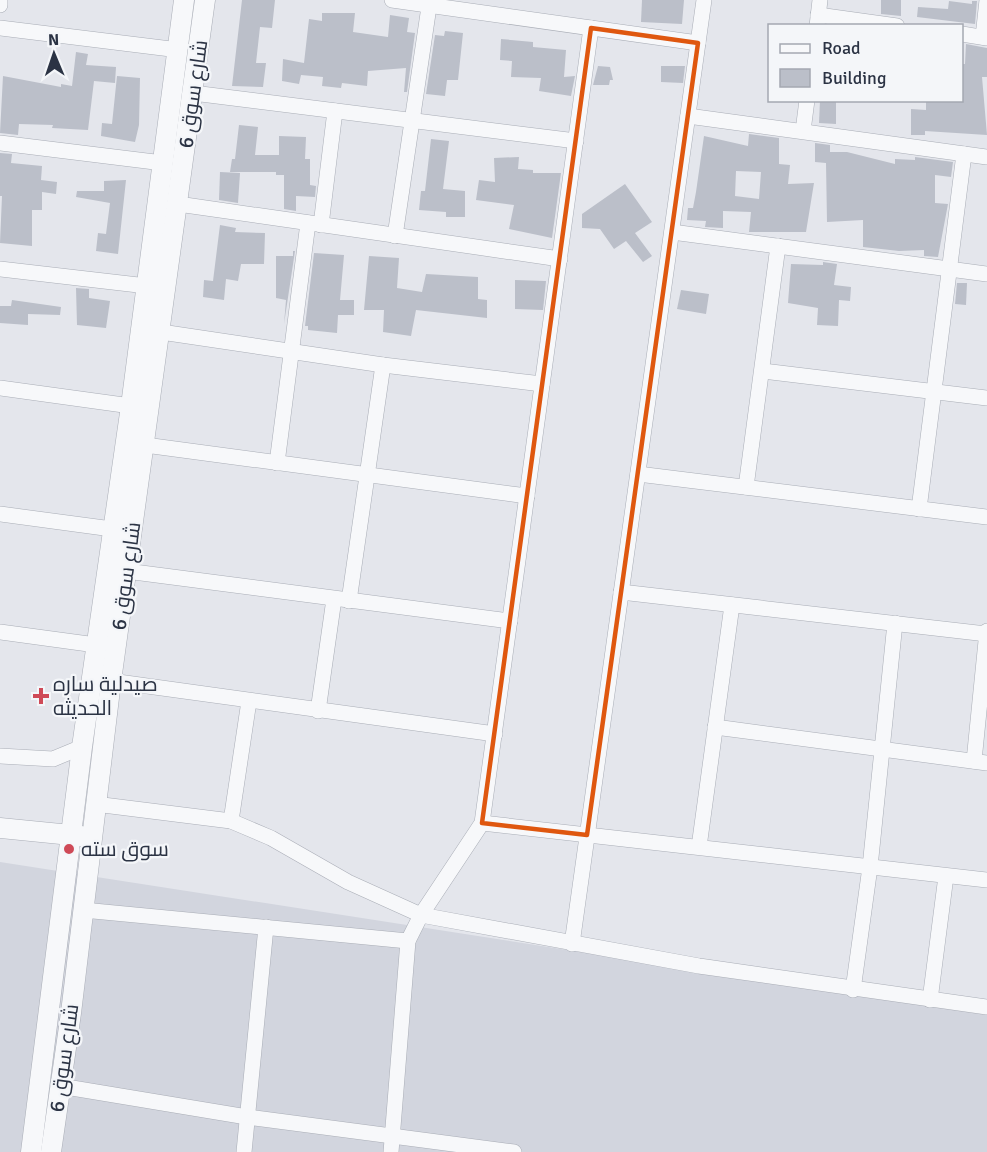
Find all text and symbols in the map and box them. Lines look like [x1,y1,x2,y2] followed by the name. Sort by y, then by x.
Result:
[24,24,84,84] north arrow
[768,24,963,102] legend
[48,30,59,50] text: N
[822,37,861,59] text: Road
[173,38,214,150] street label: شارع سوق 6
[822,67,886,89] text: Building
[106,520,147,632] street label: شارع سوق 6
[53,671,158,721] place label: صيدلية ساره الحديثه
[34,689,48,703] marker: صيدلية ساره الحديثه
[81,836,169,862] place label: سوق سته
[62,842,76,856] marker: سوق سته
[44,1002,85,1114] street label: شارع سوق 6

